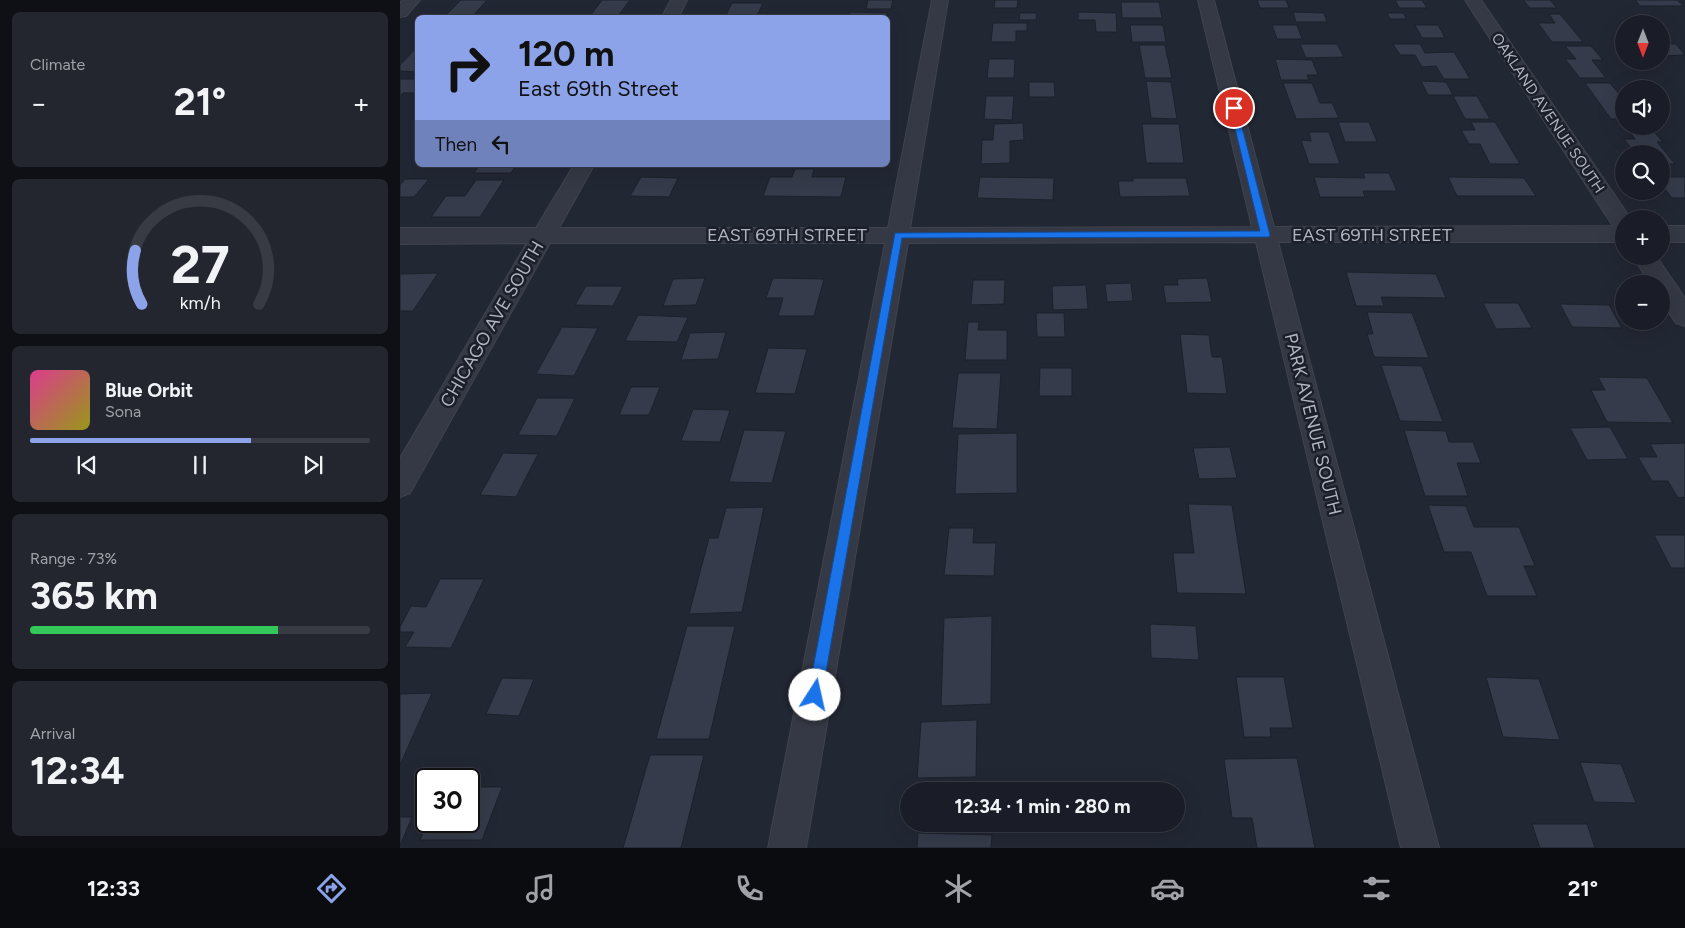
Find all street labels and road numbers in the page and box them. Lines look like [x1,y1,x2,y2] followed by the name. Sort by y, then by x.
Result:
[1488,30,1608,196] street label: OAKLAND AVENUE SOUTH
[707,224,867,246] street label: EAST 69TH STREET
[1292,224,1452,246] street label: EAST 69TH STREET
[435,237,549,411] street label: CHICAGO AVE SOUTH
[1280,331,1346,517] street label: PARK AVENUE SOUTH

